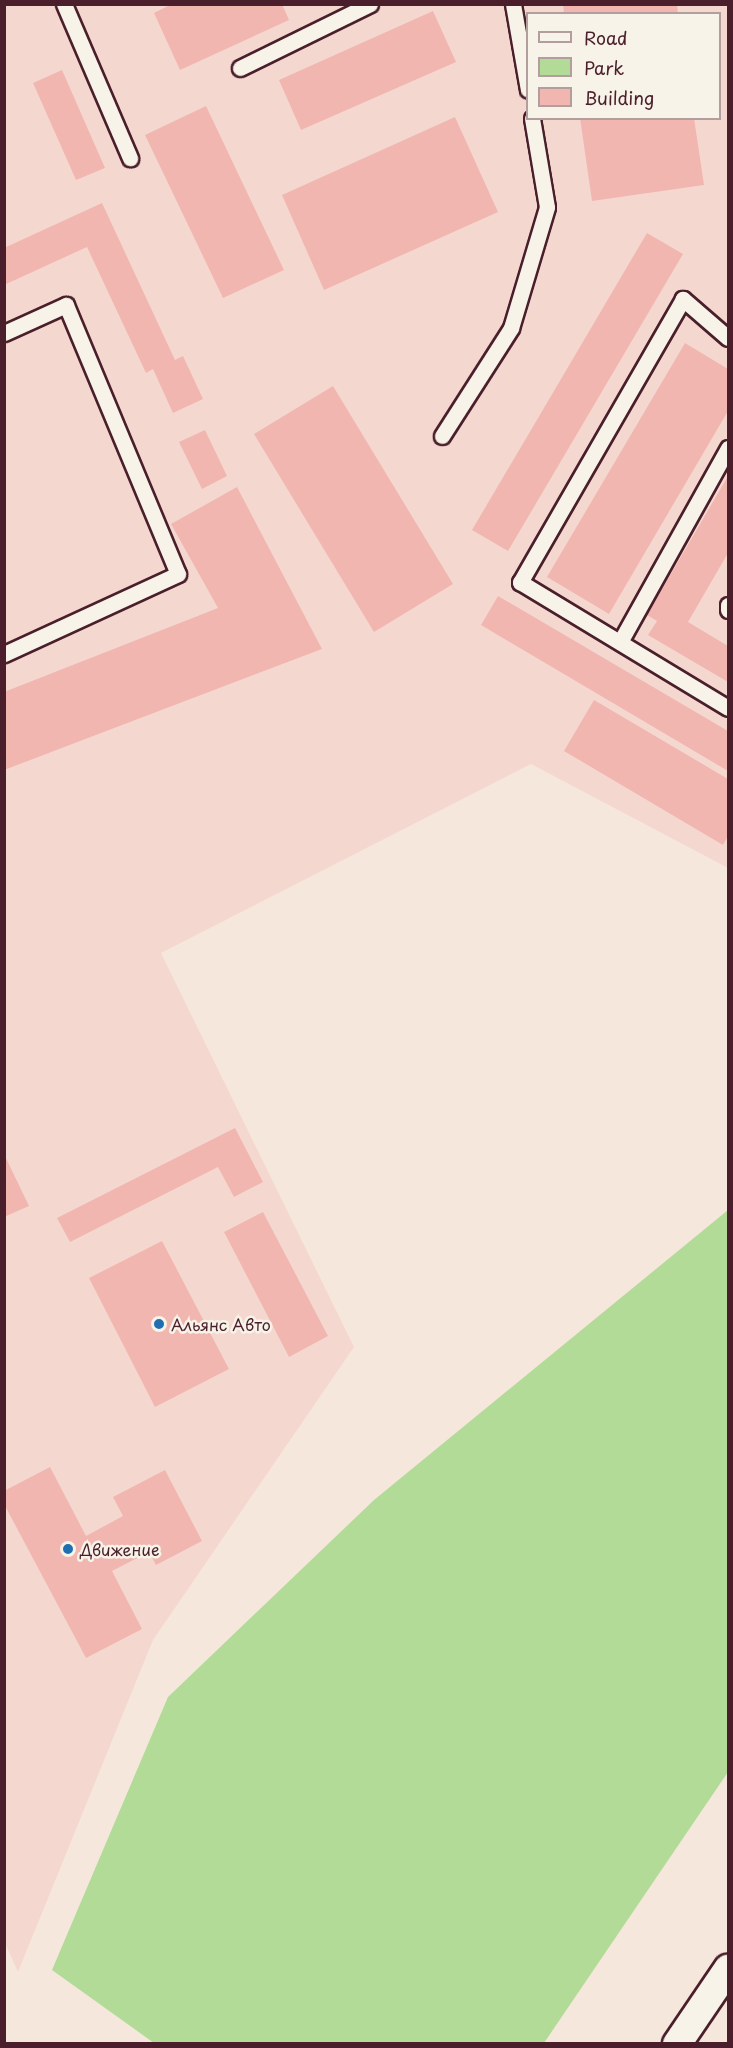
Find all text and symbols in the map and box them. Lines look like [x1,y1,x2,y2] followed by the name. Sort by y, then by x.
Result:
[526,12,721,120] legend
[584,24,628,51] text: Road
[584,54,624,81] text: Park
[584,84,654,111] text: Building
[171,1314,271,1334] place label: Альянс Авто
[152,1317,166,1331] marker: Альянс Авто
[80,1539,159,1559] place label: Движение
[61,1542,75,1556] marker: Движение

